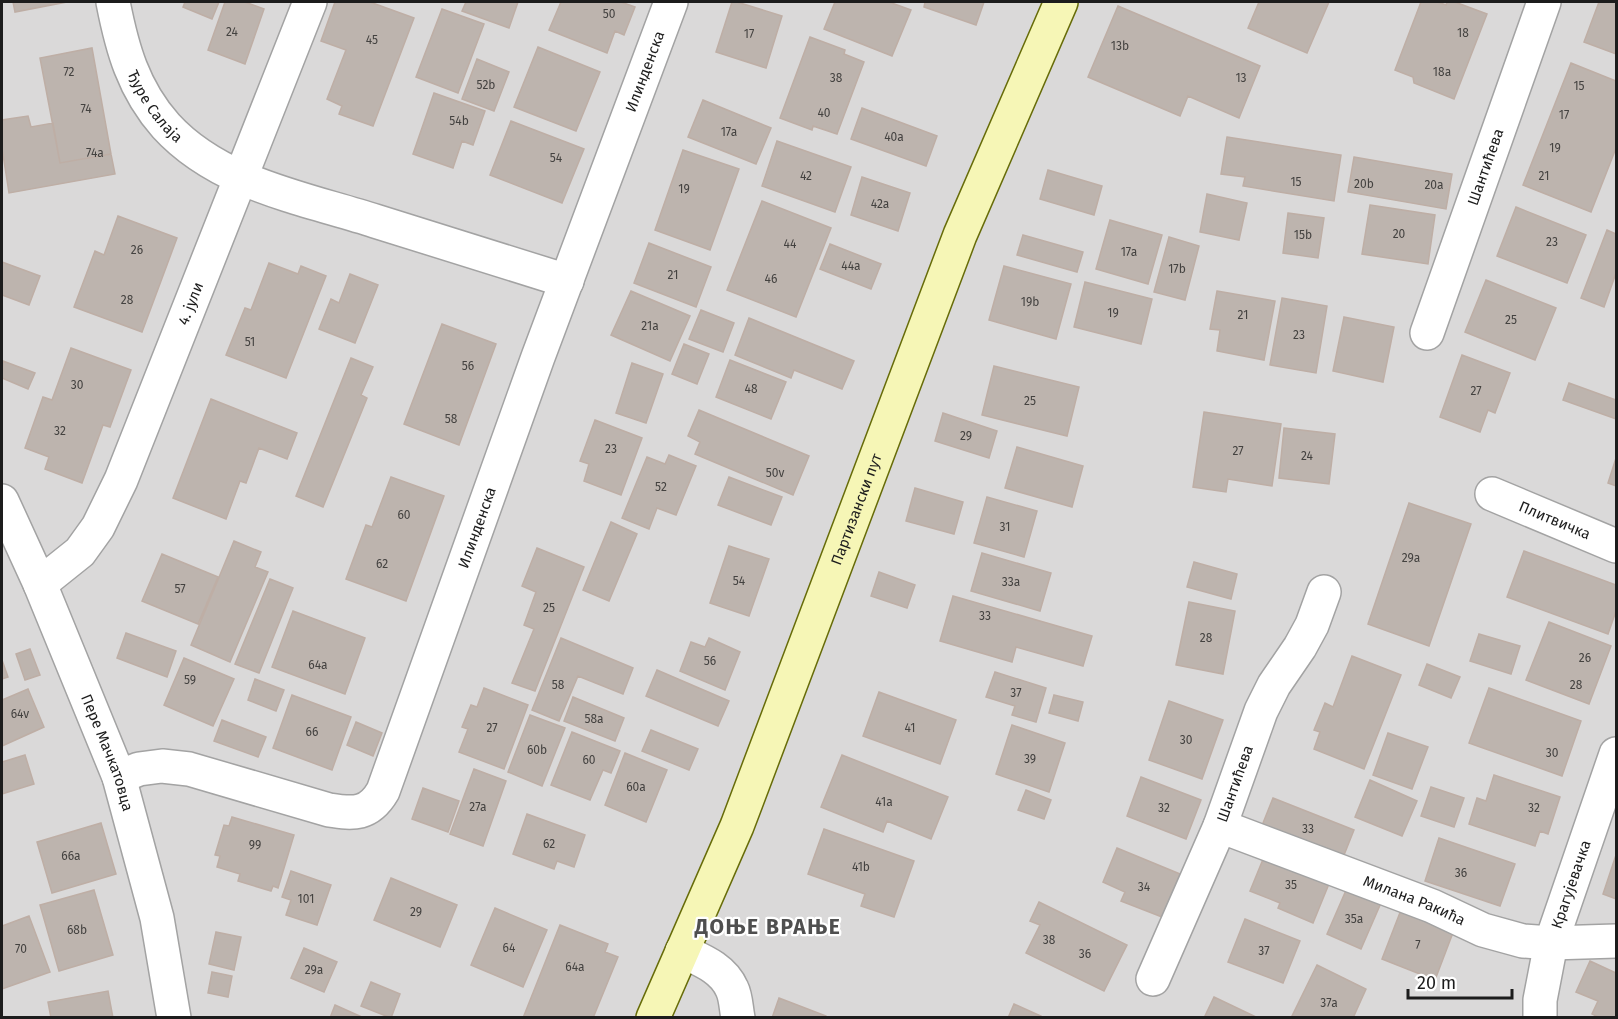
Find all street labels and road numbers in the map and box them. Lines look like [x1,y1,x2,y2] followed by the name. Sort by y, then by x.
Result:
[622,29,668,115] street label: Илинденска
[124,67,186,146] street label: Ђуре Салаја
[1464,126,1508,208] street label: Шантићева
[174,280,207,328] street label: 4. јули
[827,451,886,568] street label: Партизански пут
[454,484,500,571] street label: Илинденска
[1516,497,1593,543] street label: Плитвичка
[77,692,137,813] street label: Пере Мачкатовца
[1213,743,1257,824] street label: Шантићева
[1548,838,1595,931] street label: Крагујевачка
[1361,872,1468,929] street label: Милана Ракића

